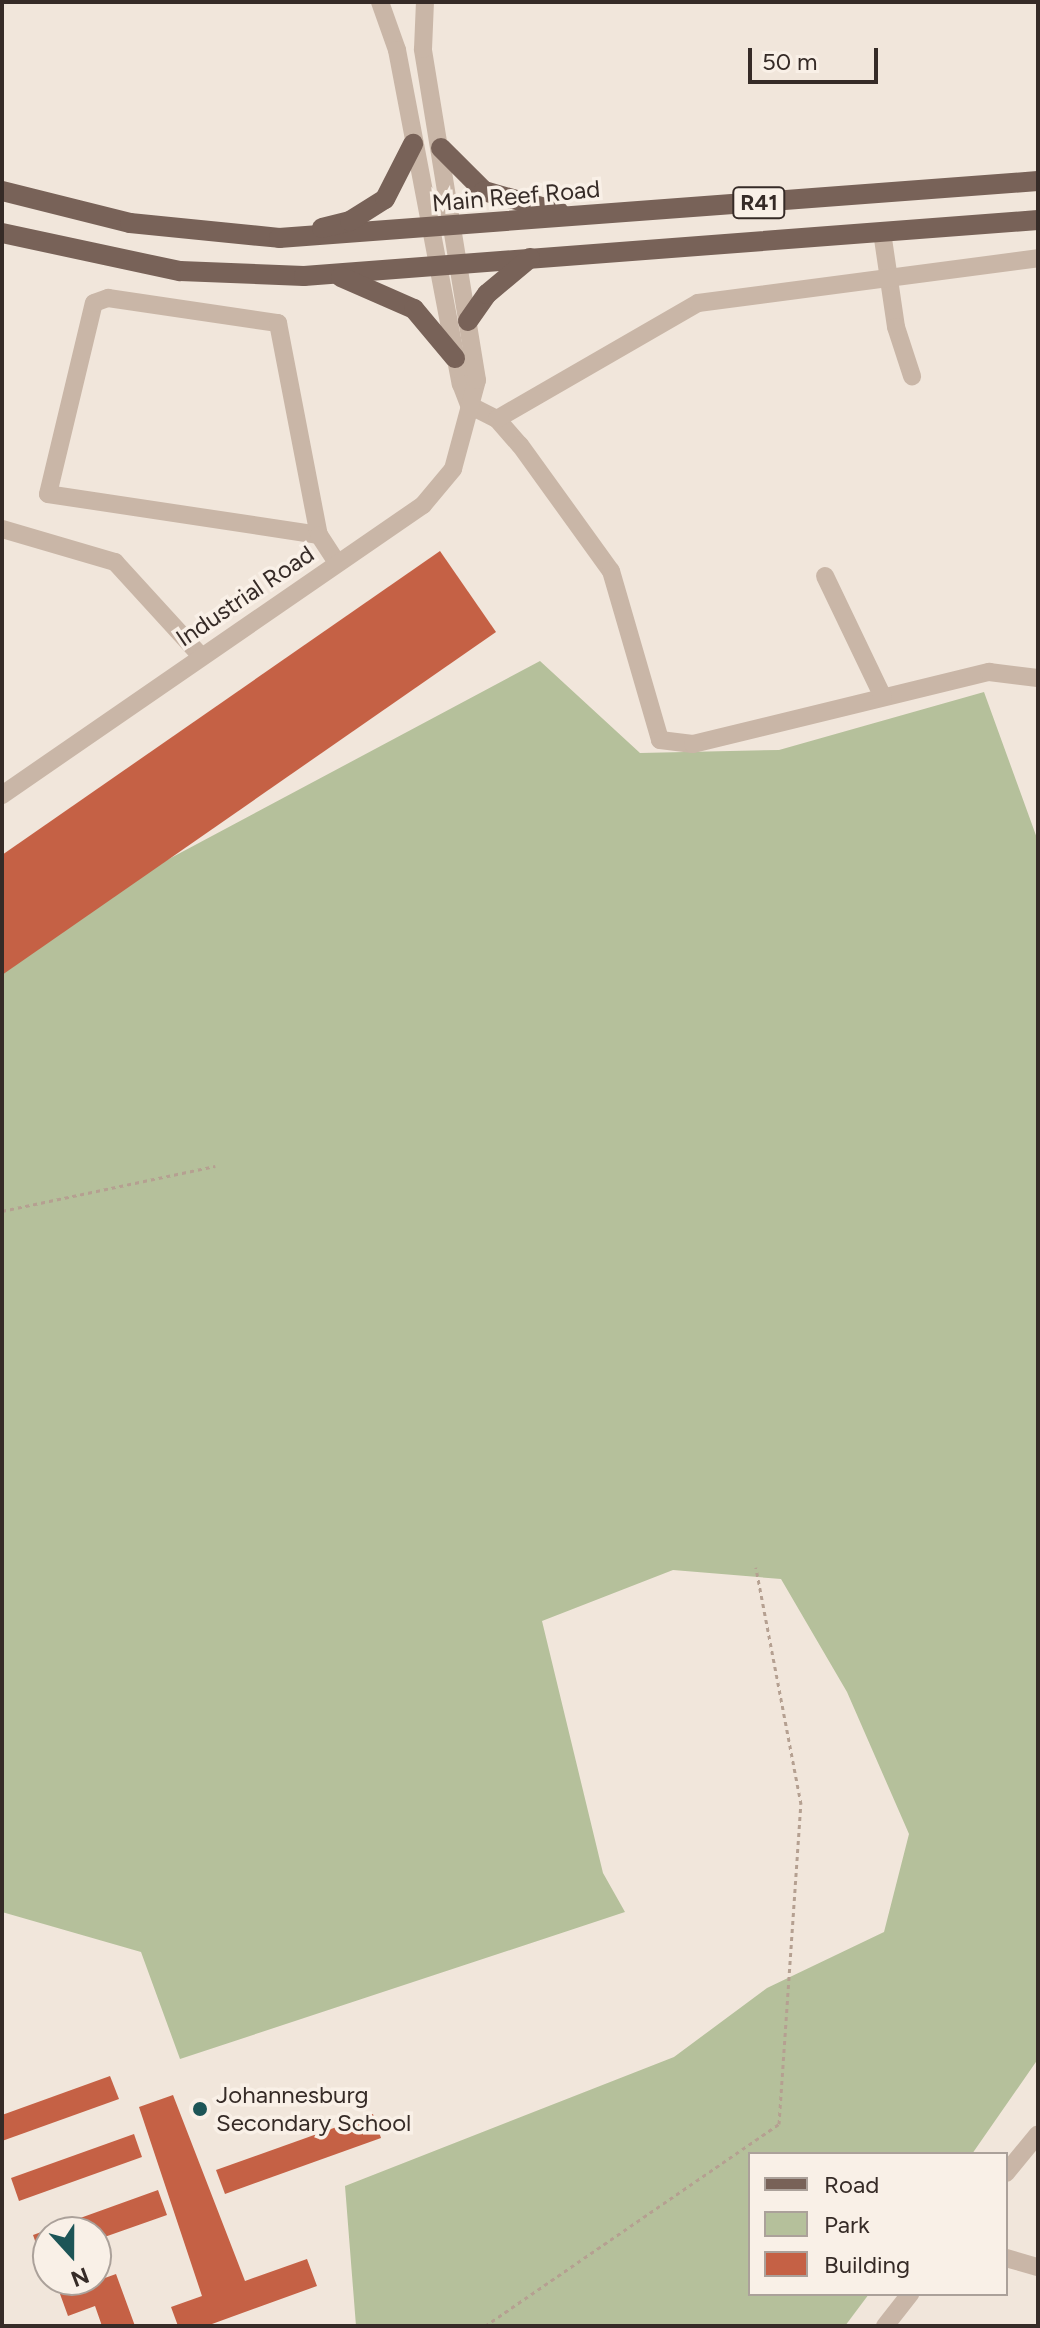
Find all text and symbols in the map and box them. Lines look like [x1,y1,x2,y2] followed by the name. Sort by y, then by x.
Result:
[752,32,882,82] scale bar
[762,47,818,76] text: 50 m
[431,174,601,218] street label: Main Reef Road
[731,185,787,221] road number: R41
[171,539,319,653] street label: Industrial Road
[216,2081,411,2137] place label: Johannesburg Secondary School
[191,2100,209,2118] marker: Johannesburg Secondary School
[748,2152,1008,2296] legend
[824,2170,879,2199] text: Road
[824,2210,870,2239] text: Park
[32,2216,112,2296] north arrow
[824,2250,910,2279] text: Building
[67,2261,93,2293] text: N

